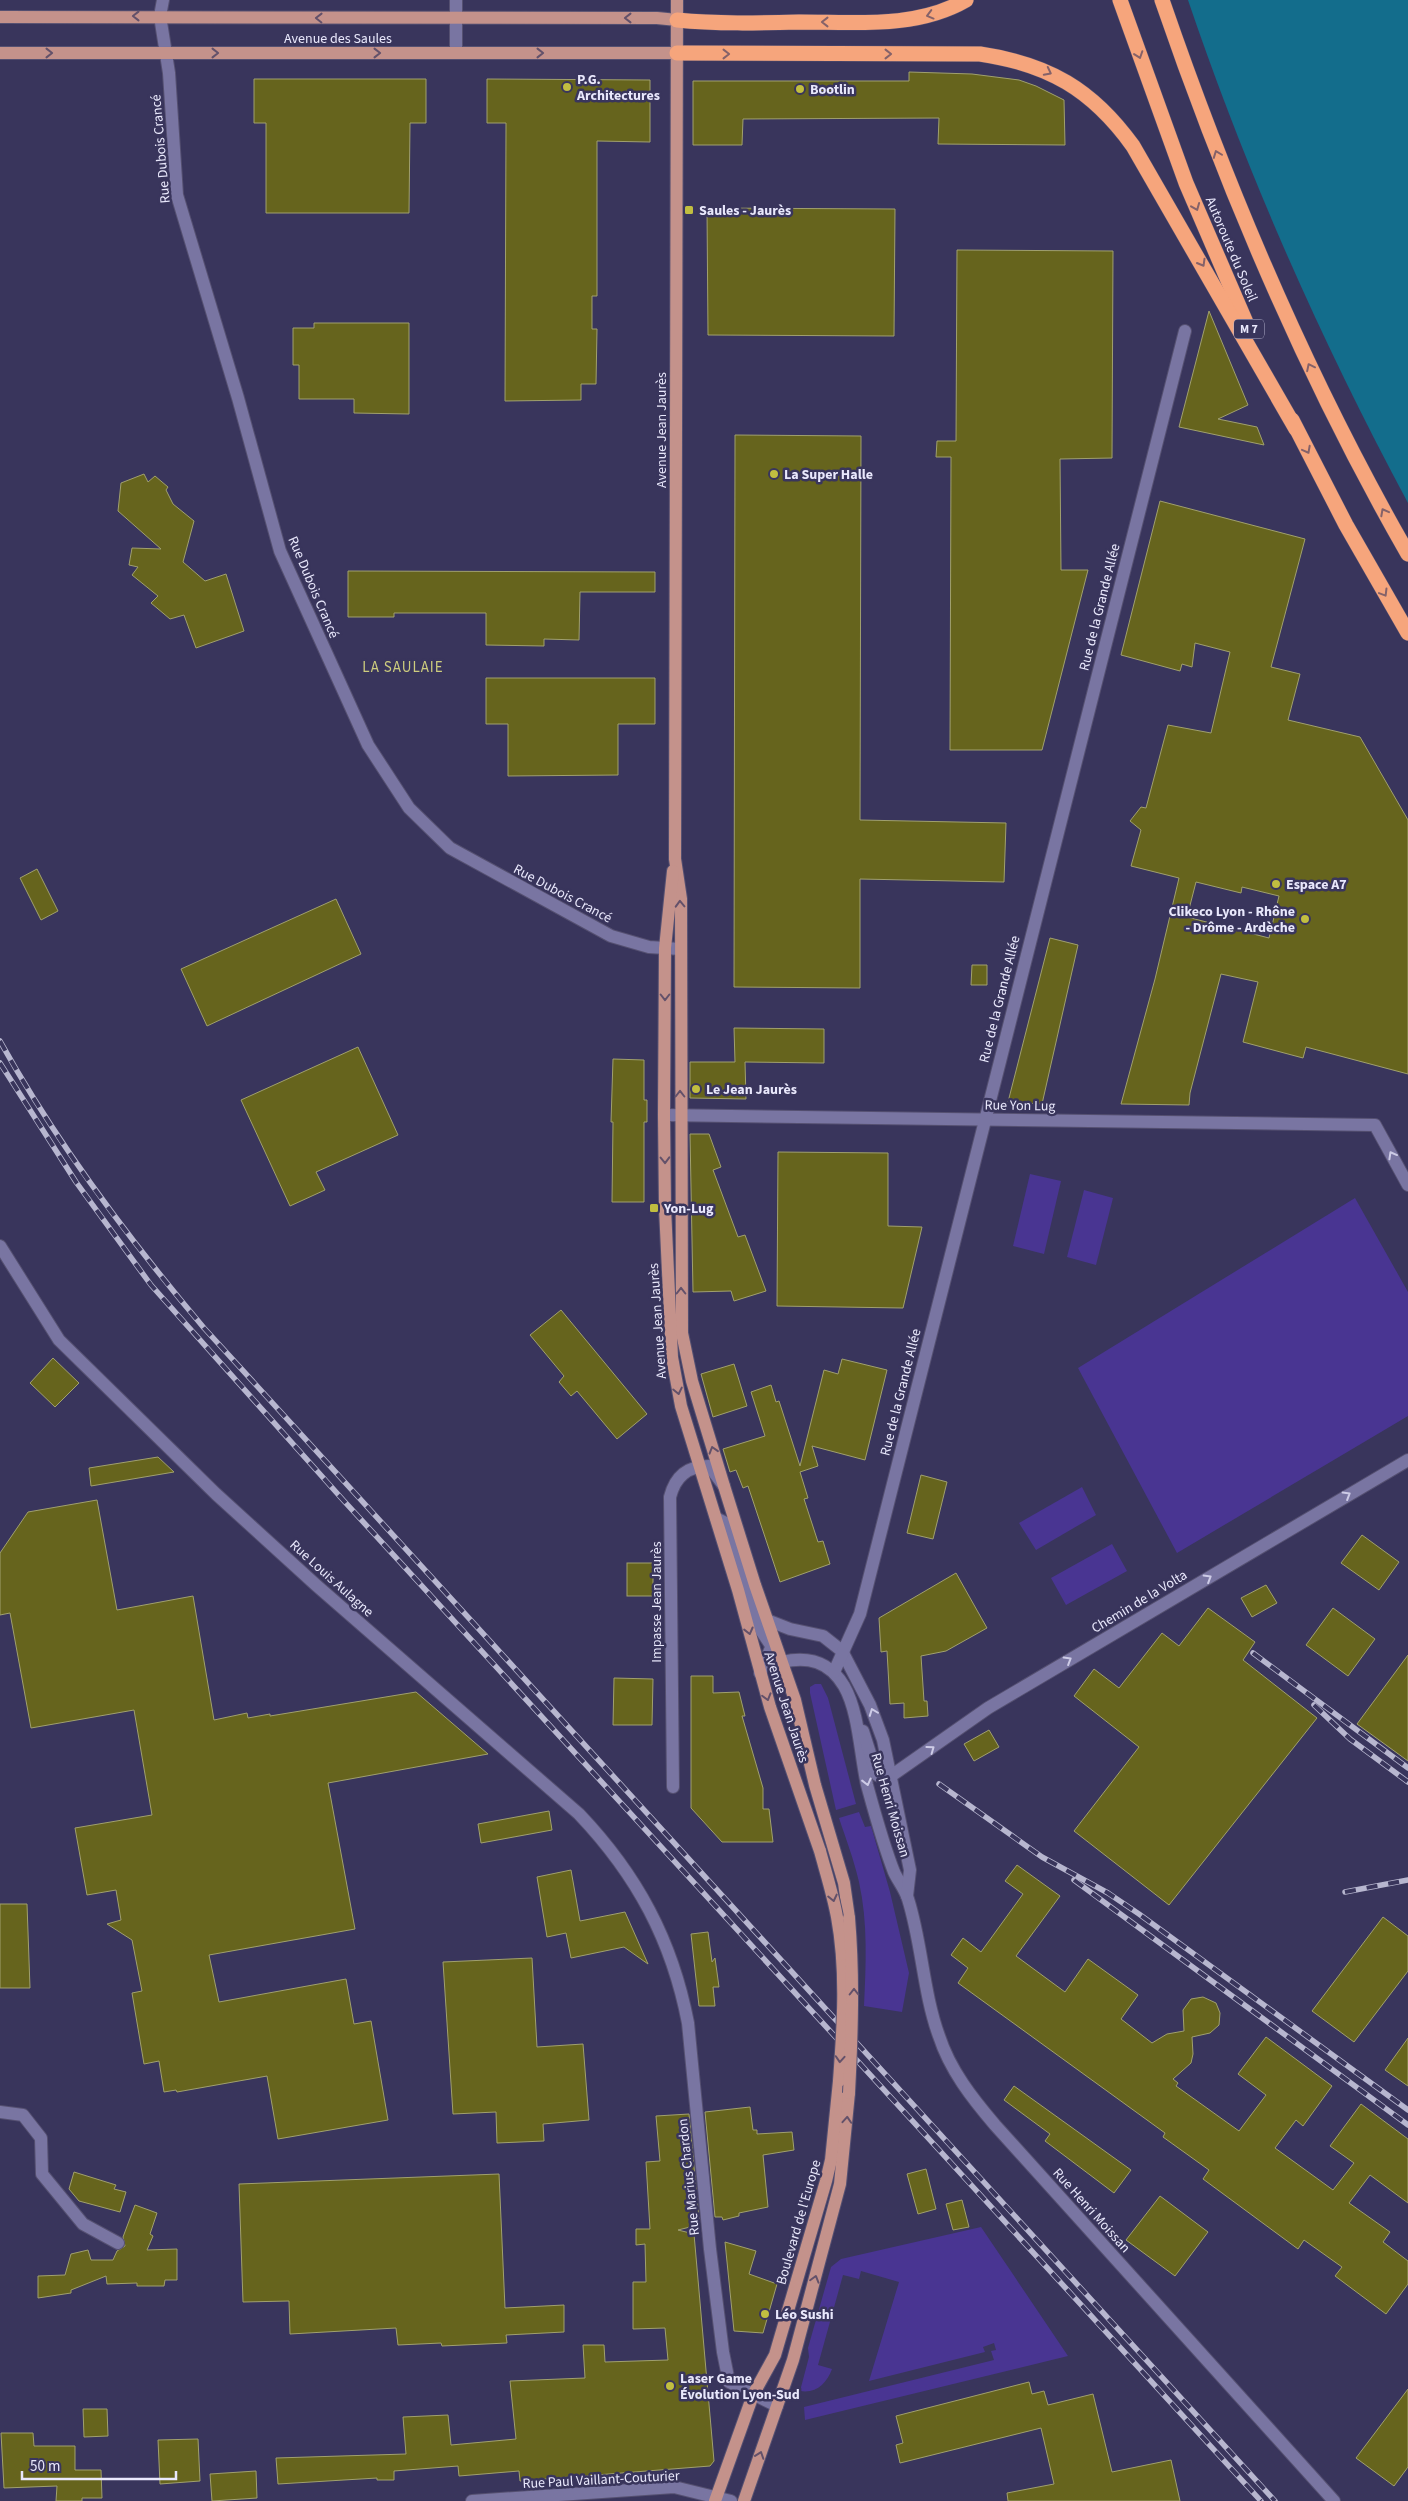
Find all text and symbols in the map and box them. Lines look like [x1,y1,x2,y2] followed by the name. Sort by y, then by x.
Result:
[926,9,934,19] one-way arrow
[131,11,139,21] one-way arrow
[315,13,323,23] one-way arrow
[624,13,632,23] one-way arrow
[821,17,828,27] one-way arrow
[284,29,392,49] street label: Avenue des Saules
[45,48,53,58] one-way arrow
[212,48,219,58] one-way arrow
[374,48,382,58] one-way arrow
[536,48,544,58] one-way arrow
[722,49,730,59] one-way arrow
[884,49,892,59] one-way arrow
[1133,50,1143,58] one-way arrow
[1043,66,1052,76] one-way arrow
[576,70,660,106] place label: P.G. Architectures
[810,80,855,100] place label: Bootlin
[561,81,573,93] marker: P.G. Architectures
[794,83,806,95] marker: Bootlin
[146,94,176,204] street label: Rue Dubois Crancé
[1213,150,1224,159] one-way arrow
[1200,194,1262,305] street label: Autoroute du Soleil
[699,201,791,221] place label: Saules - Jaurès
[1190,202,1200,211] one-way arrow
[683,204,695,216] marker: Saules - Jaurès
[1195,258,1205,267] one-way arrow
[1234,320,1264,338] road number: M 7
[1306,363,1316,372] one-way arrow
[652,372,672,488] street label: Avenue Jean Jaurès
[1301,445,1311,454] one-way arrow
[784,465,873,485] place label: La Super Halle
[768,468,780,480] marker: La Super Halle
[1380,508,1390,517] one-way arrow
[283,533,344,642] street label: Rue Dubois Crancé
[1075,542,1125,673] street label: Rue de la Grande Allée
[1377,588,1387,597] one-way arrow
[362,657,444,678] district label: LA SAULAIE
[510,859,616,928] street label: Rue Dubois Crancé
[1286,875,1347,895] place label: Espace A7
[1270,878,1282,890] marker: Espace A7
[675,899,686,907] one-way arrow
[1168,902,1295,938] place label: Clikeco Lyon - Rhône - Drôme - Ardèche
[1299,913,1311,925] marker: Clikeco Lyon - Rhône - Drôme - Ardèche
[975,934,1025,1065] street label: Rue de la Grande Allée
[660,994,670,1001] one-way arrow
[706,1080,797,1100] place label: Le Jean Jaurès
[690,1083,702,1095] marker: Le Jean Jaurès
[675,1090,685,1098] one-way arrow
[984,1095,1056,1117] street label: Rue Yon Lug
[1388,1152,1398,1161] one-way arrow
[660,1156,670,1164] one-way arrow
[663,1199,714,1219] place label: Yon-Lug
[648,1202,660,1214] marker: Yon-Lug
[644,1262,672,1379] street label: Avenue Jean Jaurès
[676,1287,686,1295] one-way arrow
[876,1327,926,1458] street label: Rue de la Grande Allée
[672,1387,683,1396] one-way arrow
[708,1446,718,1454] one-way arrow
[1342,1492,1351,1502] one-way arrow
[285,1536,378,1622] street label: Rue Louis Aulagne
[647,1541,667,1663] street label: Impasse Jean Jaurès
[1088,1565,1191,1638] street label: Chemin de la Volta
[1202,1574,1211,1584] one-way arrow
[743,1627,753,1635] one-way arrow
[759,1649,813,1766] street label: Avenue Jean Jaurès
[1062,1657,1071,1667] one-way arrow
[761,1692,772,1701] one-way arrow
[868,1708,879,1717] one-way arrow
[925,1746,935,1755] one-way arrow
[866,1751,915,1860] street label: Rue Henri Moissan
[861,1777,871,1785] one-way arrow
[827,1893,838,1902] one-way arrow
[849,1988,859,1996] one-way arrow
[835,2055,846,2063] one-way arrow
[841,2116,852,2124] one-way arrow
[673,2117,705,2236] street label: Rue Marius Chardon
[772,2157,826,2287] street label: Boulevard de l'Europe
[1048,2164,1135,2257] street label: Rue Henri Moissan
[809,2274,820,2283] one-way arrow
[775,2305,834,2325] place label: Léo Sushi
[759,2308,771,2320] marker: Léo Sushi
[680,2369,800,2405] place label: Laser Game Évolution Lyon-Sud
[664,2380,676,2392] marker: Laser Game Évolution Lyon-Sud
[22,2448,176,2480] scale bar
[754,2451,764,2460] one-way arrow
[30,2456,60,2477] text: 50 m
[522,2466,680,2494] street label: Rue Paul Vaillant-Couturier

